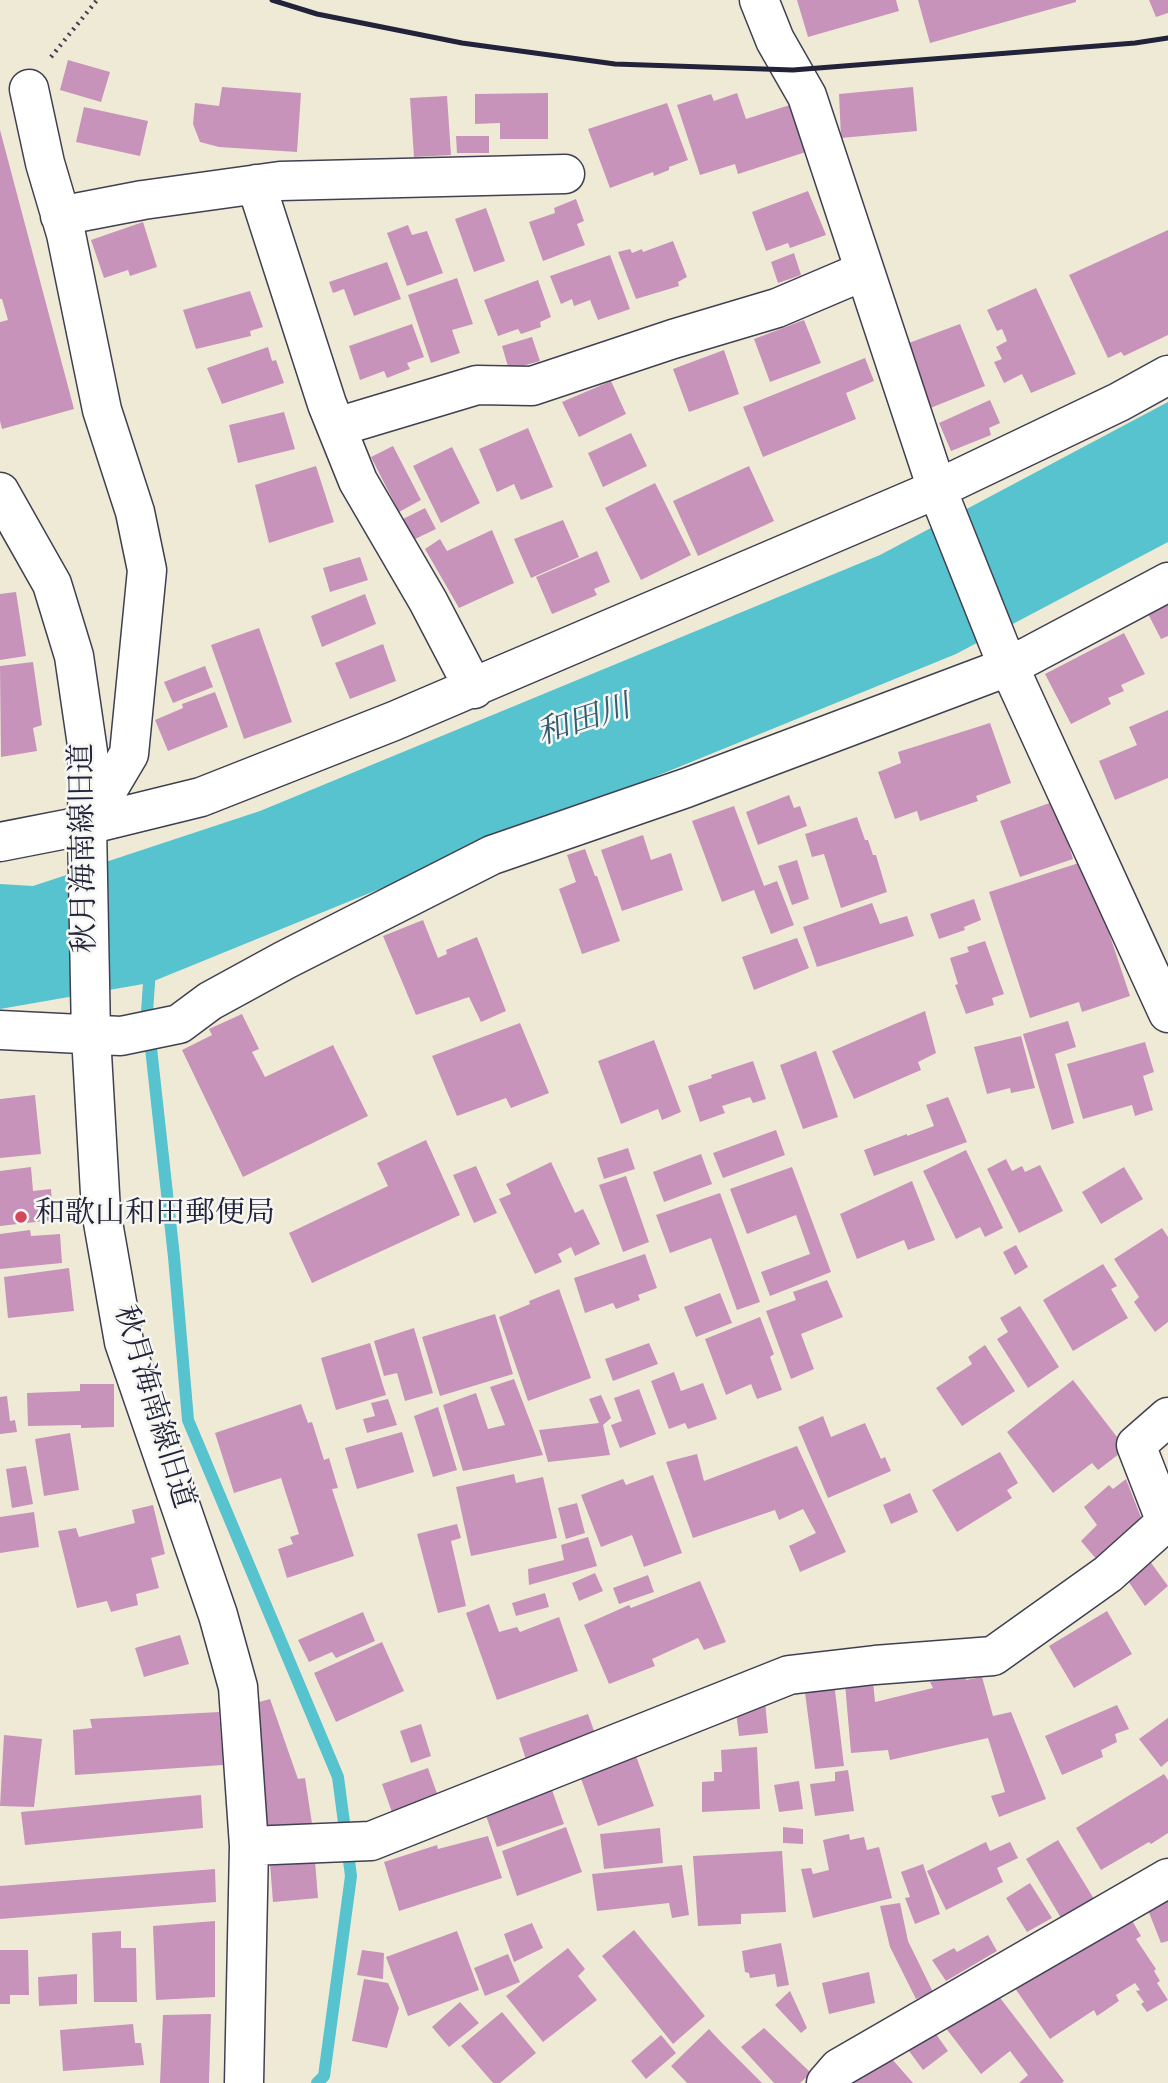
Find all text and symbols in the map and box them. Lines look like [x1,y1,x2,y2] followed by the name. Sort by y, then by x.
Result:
[533,691,637,757] water label: 和田川
[67,743,107,953] street label: 秋月海南線旧道
[35,1199,275,1235] place label: 和歌山和田郵便局
[13,1209,29,1225] marker: 和歌山和田郵便局
[103,1302,199,1514] street label: 秋月海南線旧道

